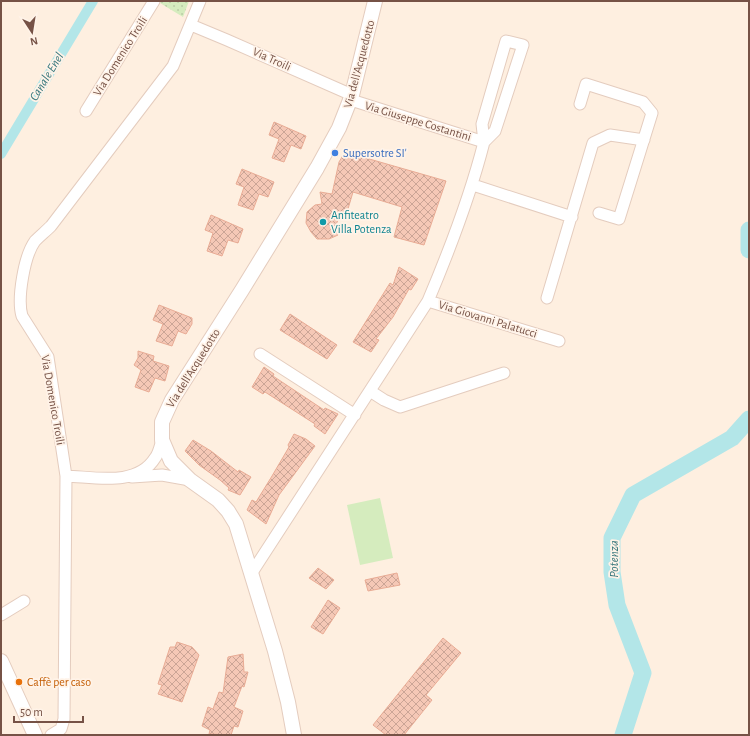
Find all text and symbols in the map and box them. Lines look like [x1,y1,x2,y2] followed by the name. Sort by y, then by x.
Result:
[12,12,52,52] north arrow
[91,14,149,98] street label: Via Domenico Troili
[341,19,377,109] street label: Via dell'Acquedotto
[29,35,39,47] text: N
[251,45,293,73] street label: Via Troili
[28,51,66,103] water label: Canale Enel
[363,99,473,143] street label: Via Giuseppe Costantini
[343,147,407,159] place label: Supersotre SI'
[330,148,340,158] marker: Supersotre SI'
[331,209,392,235] place label: Anfiteatro Villa Potenza
[318,217,328,227] marker: Anfiteatro Villa Potenza
[437,298,539,340] street label: Via Giovanni Palatucci
[164,326,222,410] street label: Via dell'Acquedotto
[39,354,67,446] street label: Via Domenico Troili
[608,540,621,578] water label: Potenza
[27,676,91,688] place label: Caffè per caso
[14,677,24,687] marker: Caffè per caso
[14,698,83,724] scale bar
[20,706,43,718] text: 50 m

